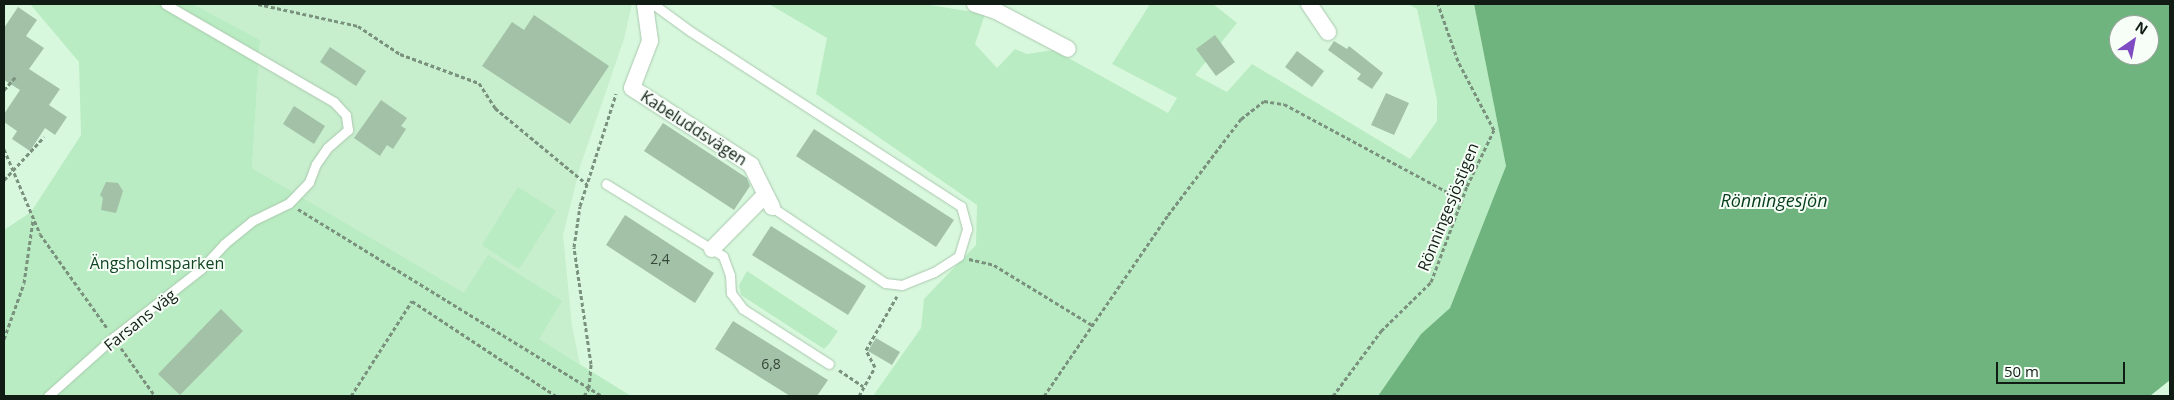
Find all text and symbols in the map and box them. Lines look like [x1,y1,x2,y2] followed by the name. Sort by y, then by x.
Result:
[2109,15,2159,65] north arrow
[2132,17,2152,39] text: N
[637,86,751,170] street label: Kabeluddsvägen
[1413,140,1483,274] street label: Rönningesjöstigen
[1720,189,1828,211] water label: Rönningesjön
[650,251,670,267] house number: 2,4
[90,253,224,273] park label: Ängsholmsparken
[100,285,180,355] street label: Farsans väg
[1999,352,2128,384] scale bar
[761,356,781,372] house number: 6,8
[2004,361,2039,381] text: 50 m

